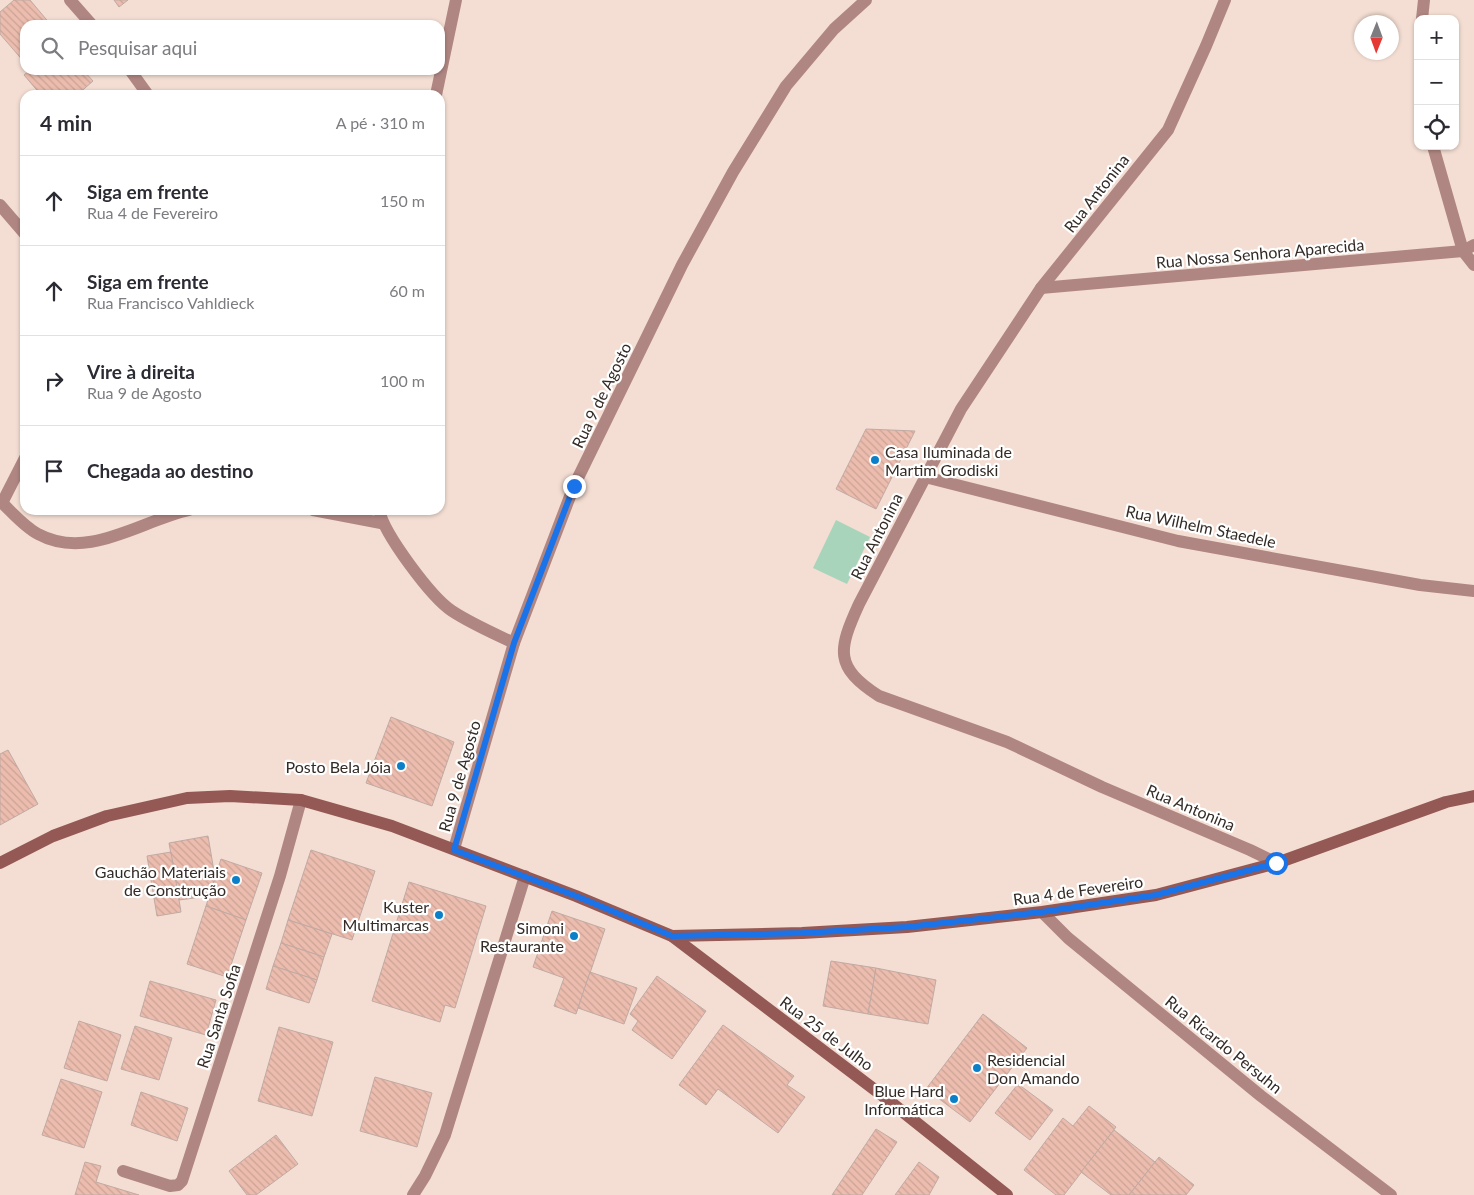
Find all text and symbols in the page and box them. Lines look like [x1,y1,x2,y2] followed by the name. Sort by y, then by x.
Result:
[1354,15,1399,60] north arrow
[1414,15,1459,150] map controls
[1414,15,1459,60] button: +
[20,20,445,75] search box
[38,34,66,62] icon: search
[78,36,197,59] text: Pesquisar aqui
[1414,60,1459,105] button: −
[1414,105,1459,150] button: locate
[40,110,92,135] text: 4 min
[336,113,425,132] text: A pé · 310 m
[1060,150,1132,236] street label: Rua Antonina
[87,180,209,203] text: Siga em frente
[40,187,68,215] icon: ahead
[380,191,425,210] text: 150 m
[87,203,218,222] text: Rua 4 de Fevereiro
[1155,234,1365,272] street label: Rua Nossa Senhora Aparecida
[87,270,209,293] text: Siga em frente
[40,277,68,305] icon: ahead
[389,281,425,300] text: 60 m
[87,293,254,312] text: Rua Francisco Vahldieck
[567,339,635,451] street label: Rua 9 de Agosto
[87,360,195,383] text: Vire à direita
[40,367,68,395] icon: right
[380,371,425,390] text: 100 m
[87,383,202,402] text: Rua 9 de Agosto
[885,442,1012,479] place label: Casa Iluminada de Martim Grodiski
[869,454,881,466] marker: Casa Iluminada de Martim Grodiski
[40,457,68,485] icon: arrive
[87,459,253,482] text: Chegada ao destino
[563,475,586,498] route end
[846,490,906,582] street label: Rua Antonina
[1124,501,1278,551] street label: Rua Wilhelm Staedele
[434,718,484,834] street label: Rua 9 de Agosto
[286,757,391,776] place label: Posto Bela Jóia
[395,760,407,772] marker: Posto Bela Jóia
[1144,780,1238,834] street label: Rua Antonina
[1265,852,1288,875] route start
[95,862,226,899] place label: Gauchão Materiais de Construção
[1012,871,1144,909] street label: Rua 4 de Fevereiro
[230,874,242,886] marker: Gauchão Materiais de Construção
[343,897,429,934] place label: Kuster Multimarcas
[433,909,445,921] marker: Kuster Multimarcas
[480,918,564,955] place label: Simoni Restaurante
[568,930,580,942] marker: Simoni Restaurante
[192,961,244,1071] street label: Rua Santa Sofia
[1162,991,1286,1097] street label: Rua Ricardo Persuhn
[777,992,877,1074] street label: Rua 25 de Julho
[987,1050,1080,1087] place label: Residencial Don Amando
[971,1062,983,1074] marker: Residencial Don Amando
[864,1081,944,1118] place label: Blue Hard Informática
[948,1093,960,1105] marker: Blue Hard Informática

